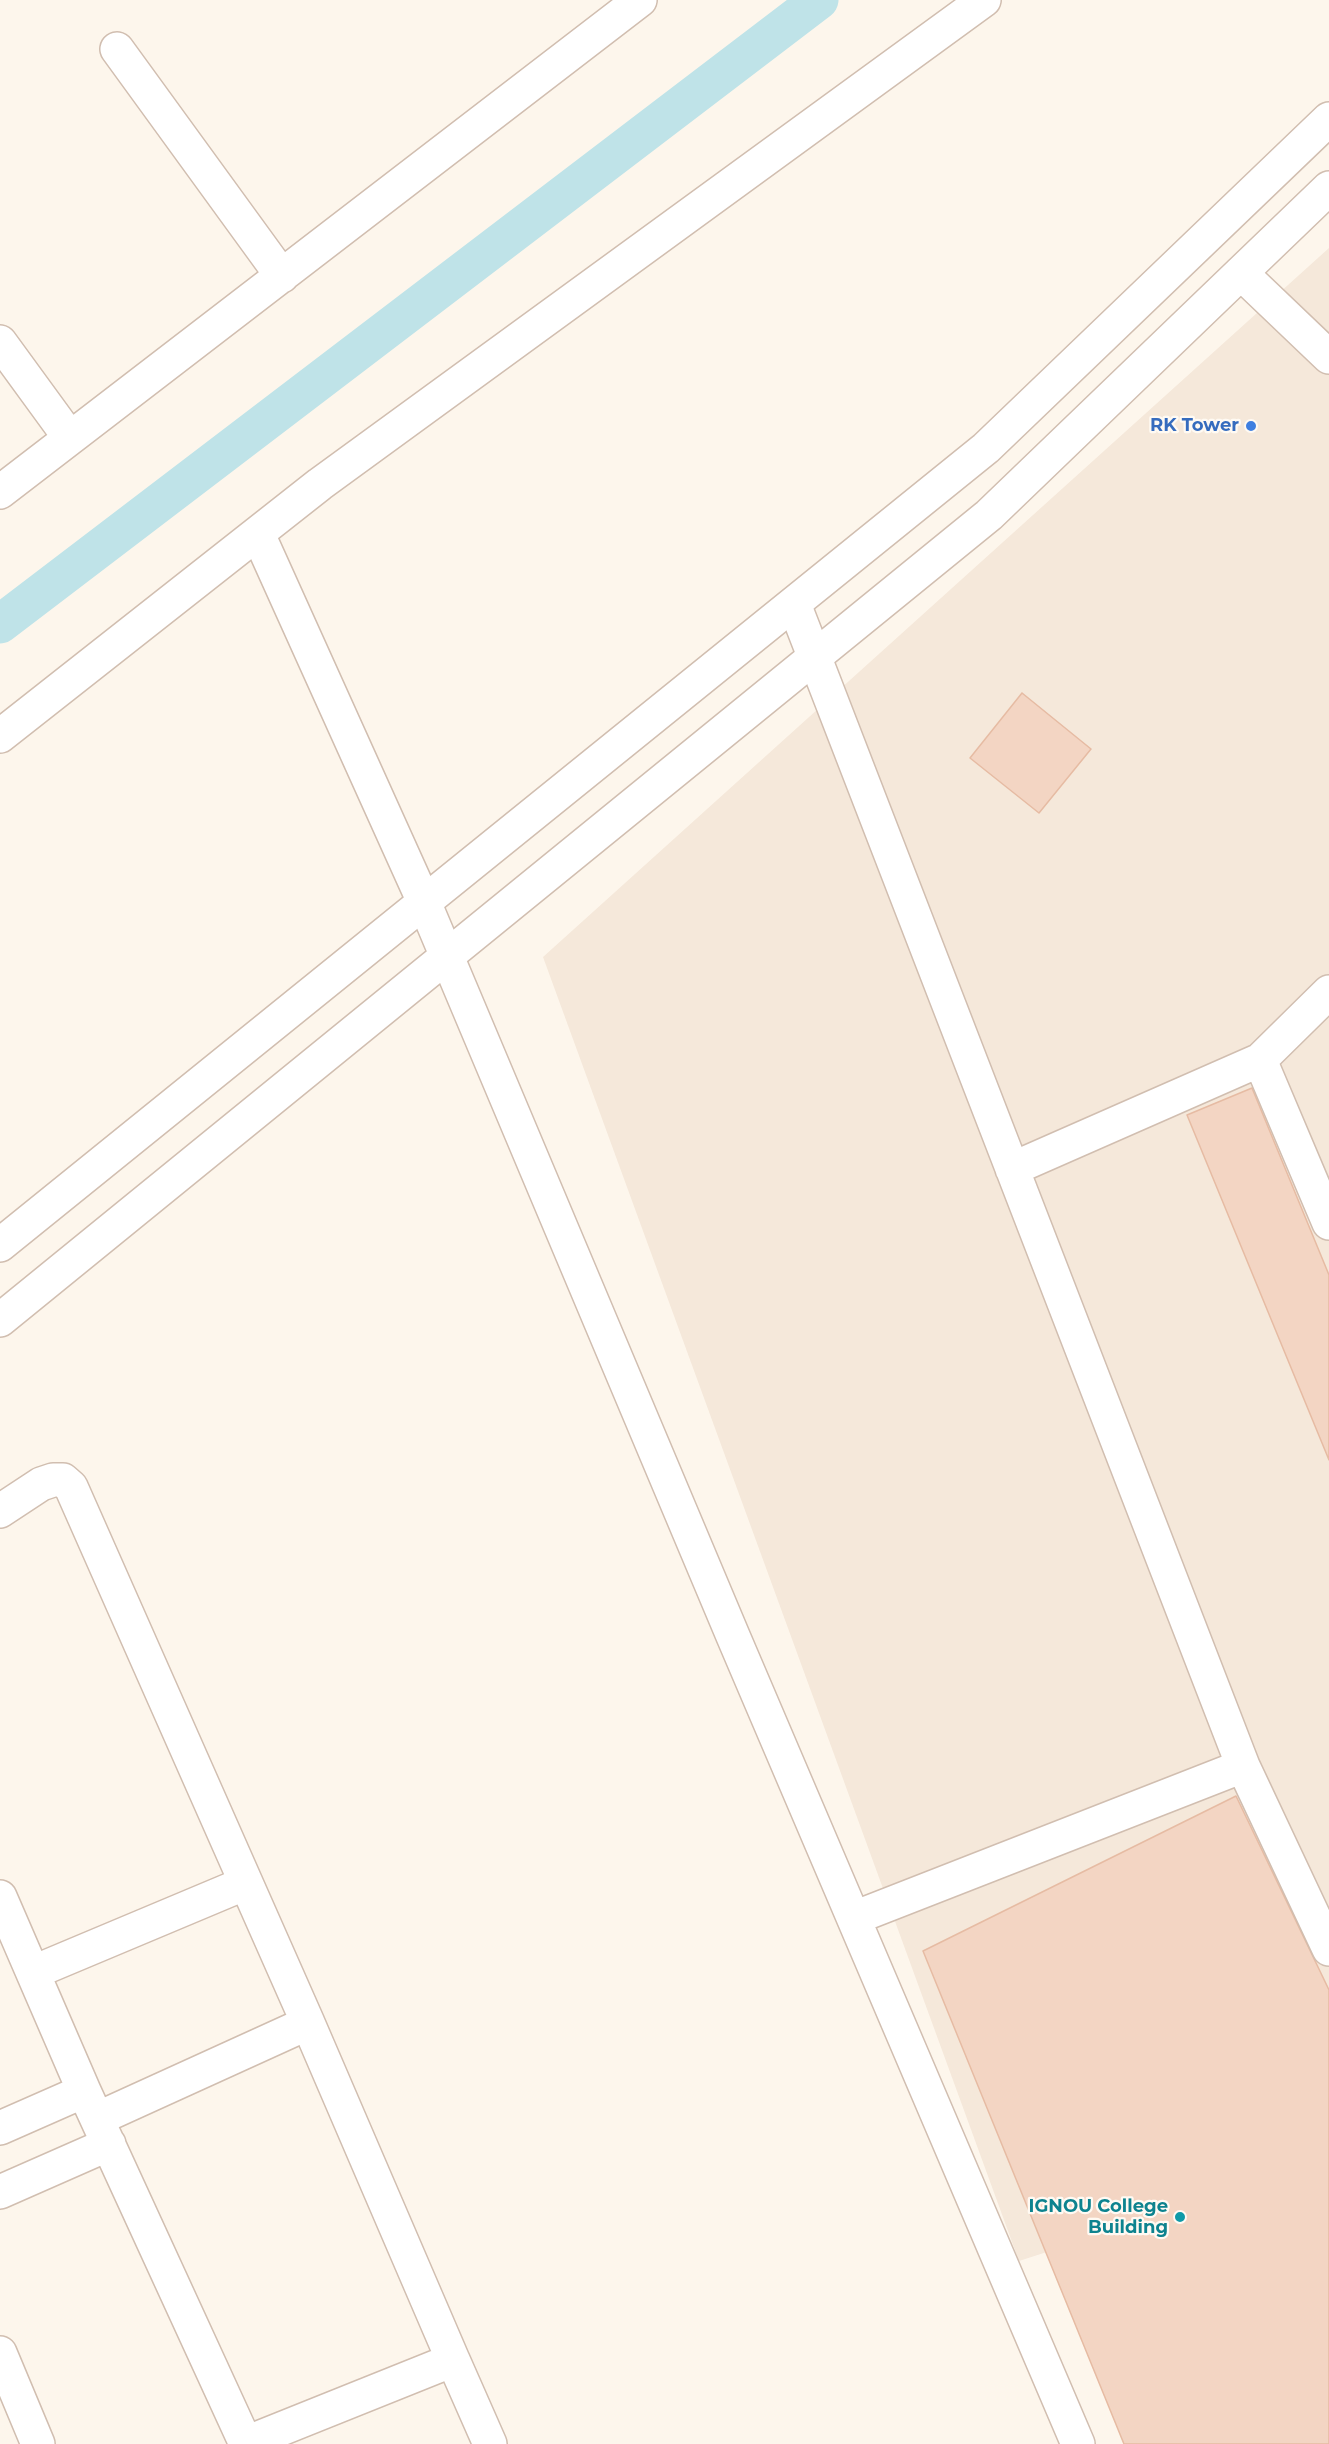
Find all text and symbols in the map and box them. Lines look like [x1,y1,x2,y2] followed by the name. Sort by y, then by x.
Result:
[1150,415,1239,437] place label: RK Tower
[1244,419,1258,433] marker: RK Tower
[1029,2196,1168,2238] place label: IGNOU College Building
[1173,2210,1187,2224] marker: IGNOU College Building

